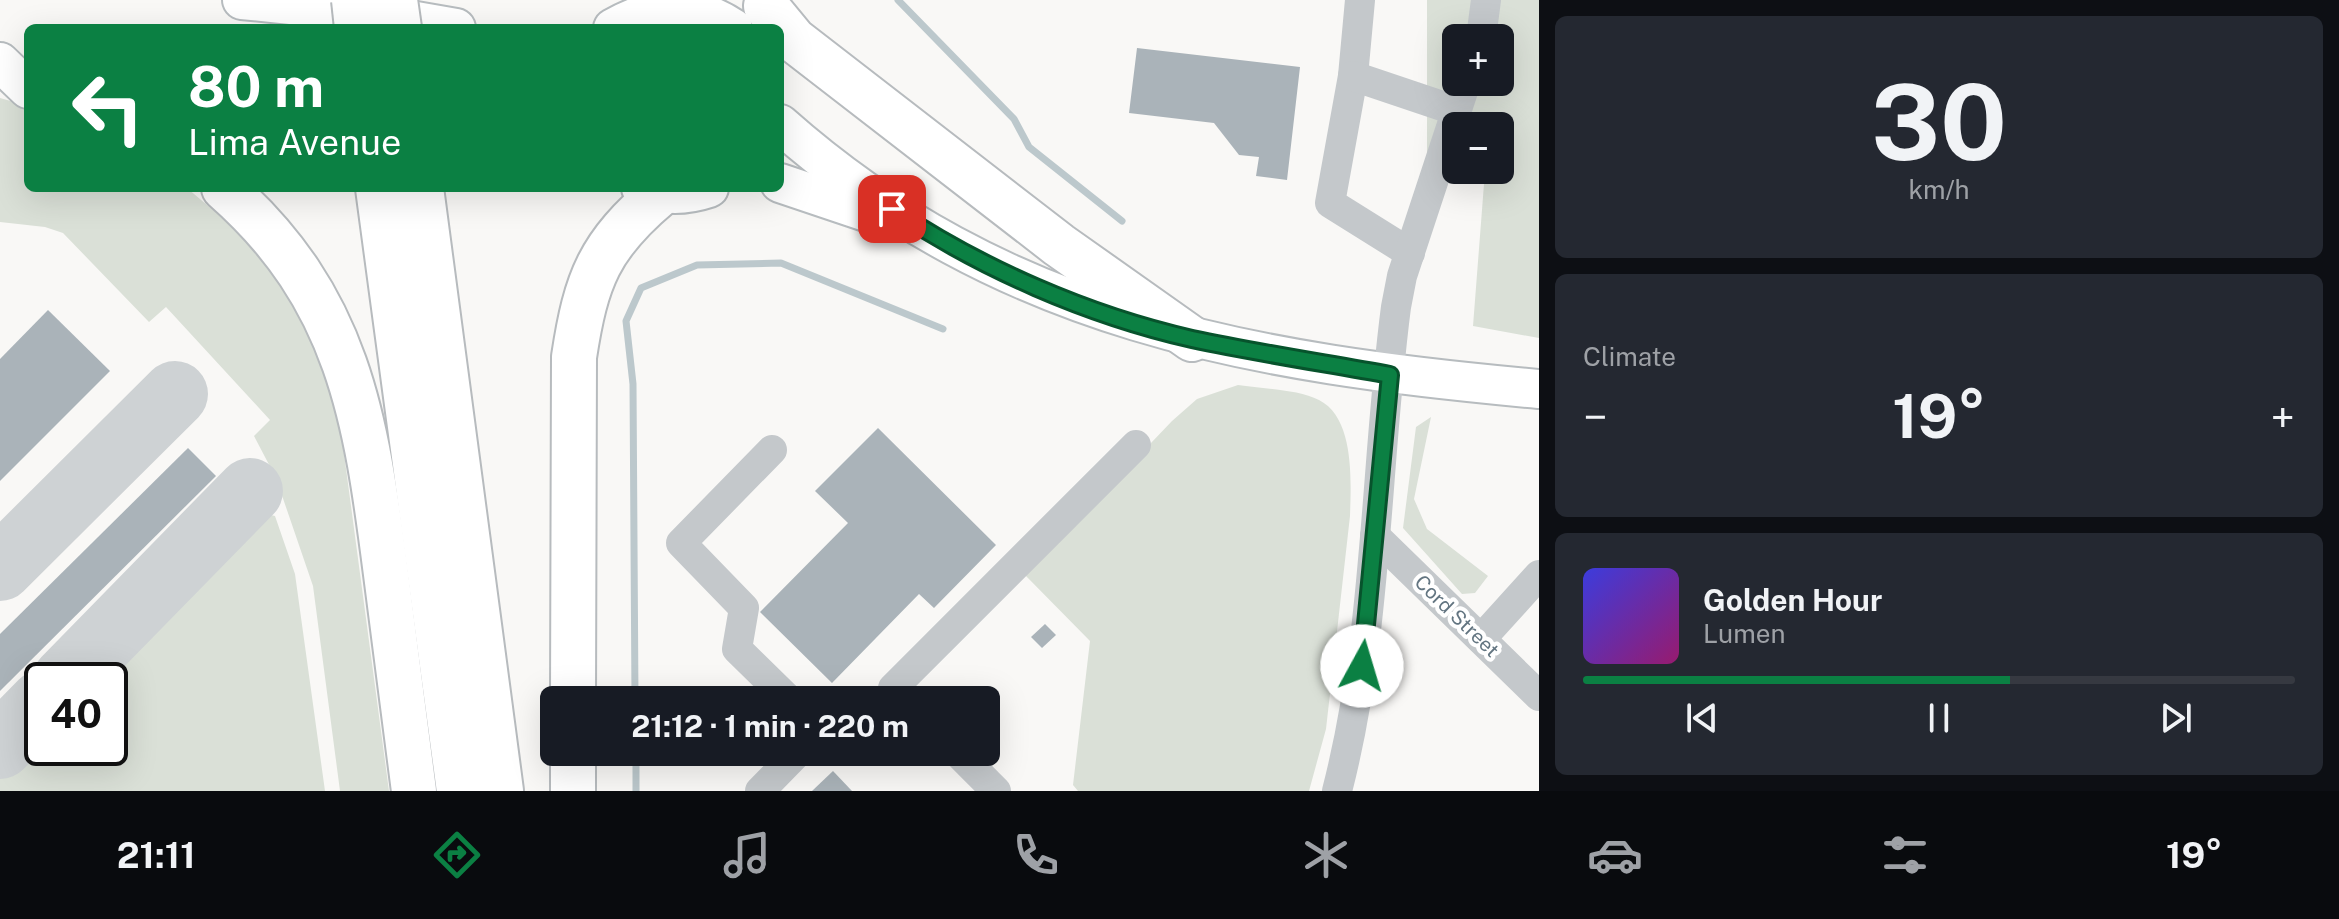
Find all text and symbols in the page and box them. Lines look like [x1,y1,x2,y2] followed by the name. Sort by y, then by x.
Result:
[1442,24,1514,184] map controls
[1442,24,1514,96] button: +
[188,54,324,120] text: 80 m
[56,56,160,160] icon: left
[1871,61,2007,183] text: 30
[1442,112,1514,184] button: −
[188,121,401,163] text: Lima Avenue
[1908,174,1970,205] text: km/h
[858,175,926,243] pin
[870,187,914,231] icon: arrive
[1583,341,1676,372] text: Climate
[1892,381,1986,452] text: 19°
[1583,391,1607,443] text: −
[2271,391,2295,443] text: +
[1410,570,1504,662] street label: Cord Street
[1703,582,1882,618] text: Golden Hour
[1703,618,1786,649] text: Lumen
[1320,624,1404,708] position arrow
[24,662,128,766] speed limit sign: 40
[1680,696,1724,740] icon: previous
[1917,696,1961,740] icon: pause
[2154,696,2198,740] icon: next
[631,708,909,744] text: 21:12 · 1 min · 220 m
[429,827,485,883] icon: directions
[719,827,775,883] icon: music
[1008,827,1064,883] icon: phone
[1298,827,1354,883] icon: climate
[1587,827,1643,883] icon: car
[1877,827,1933,883] icon: filters
[117,834,196,876] text: 21:11
[2166,834,2222,876] text: 19°

